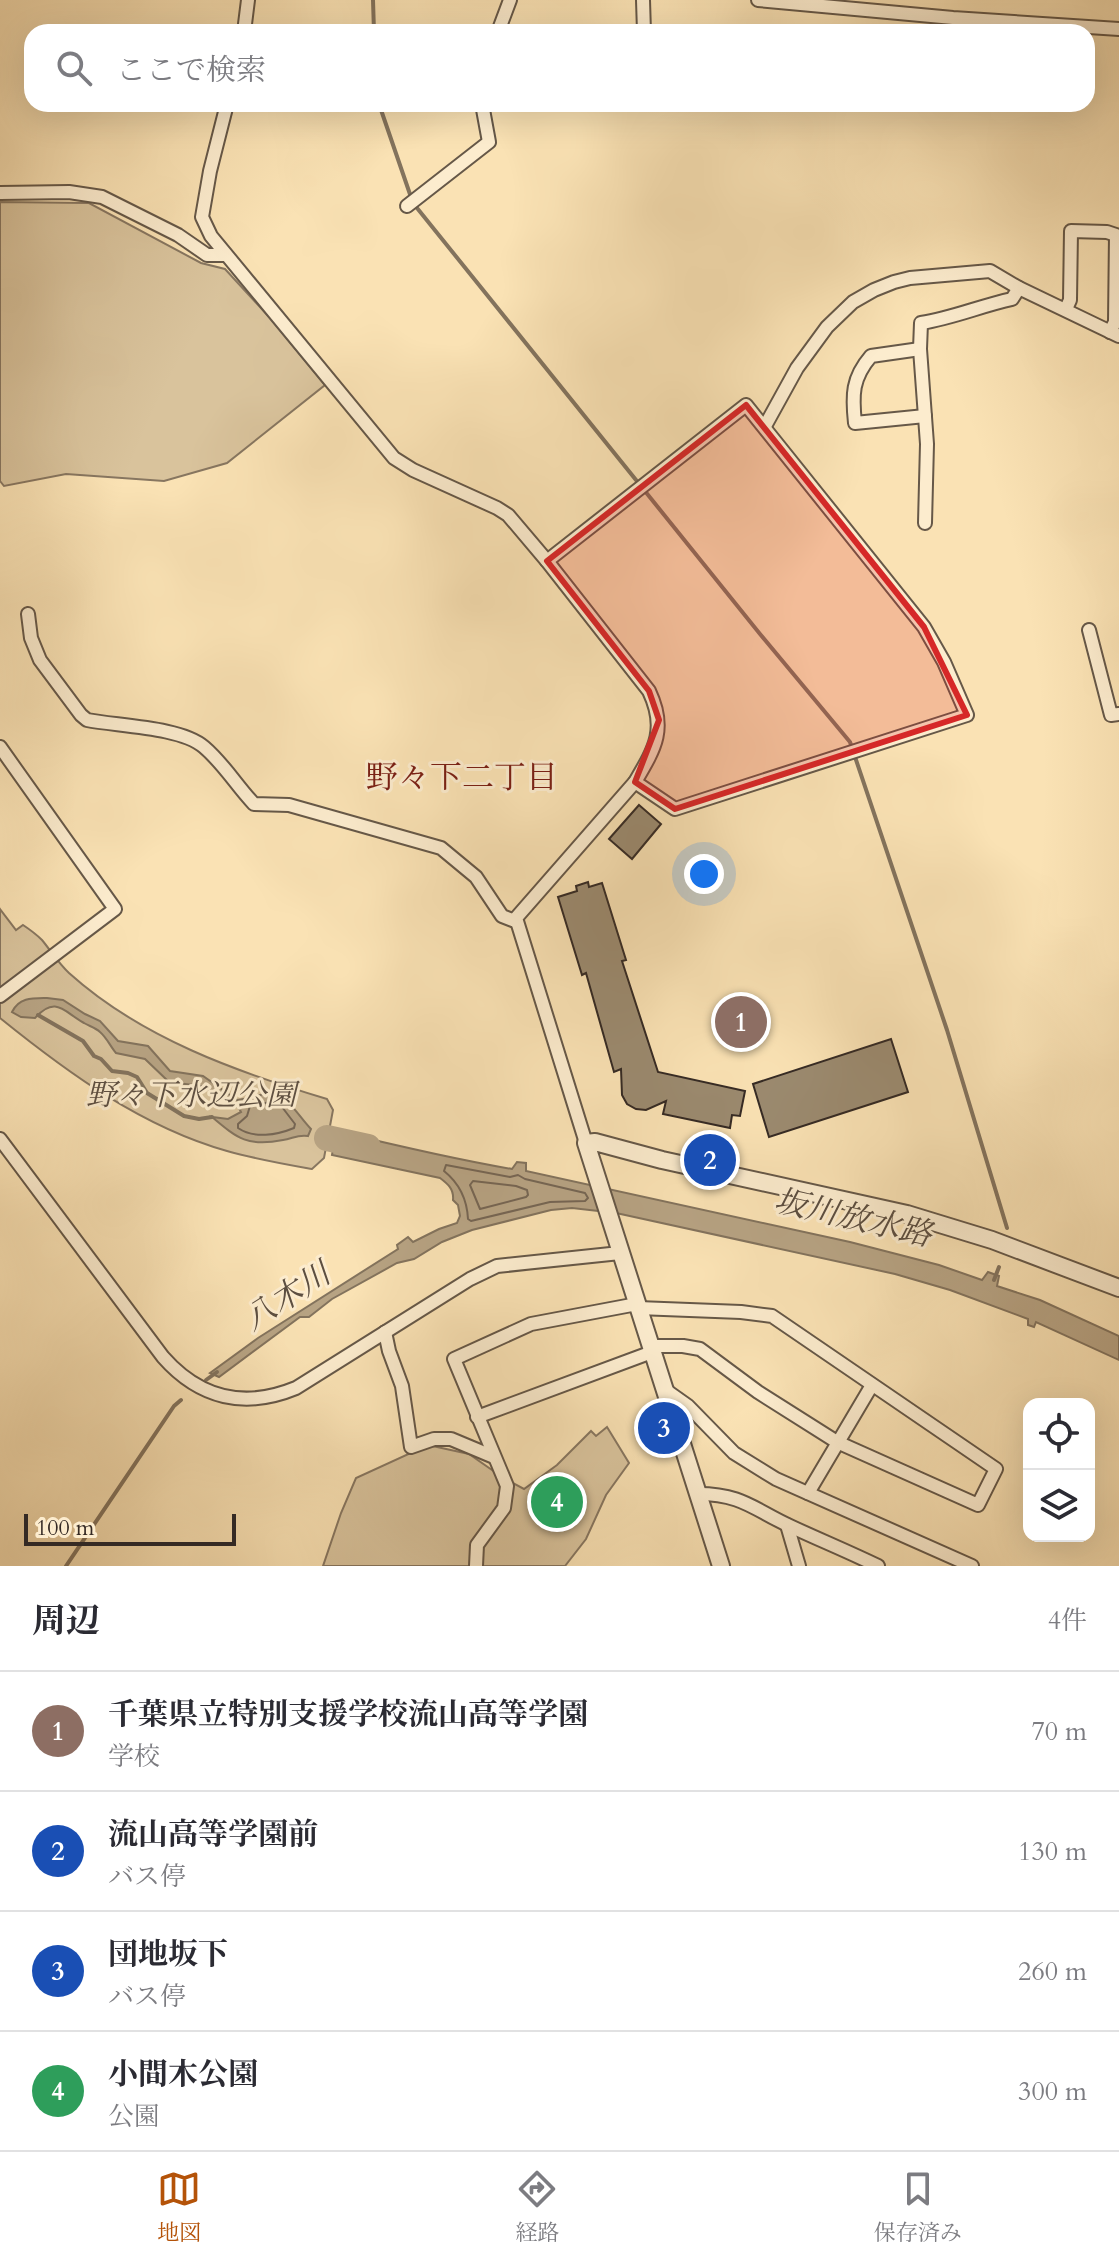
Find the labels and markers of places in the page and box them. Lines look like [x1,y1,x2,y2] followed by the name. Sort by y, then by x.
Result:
[715,992,767,1052] pin: 1
[684,1130,736,1190] pin: 2
[638,1398,690,1458] pin: 3
[531,1472,583,1532] pin: 4

